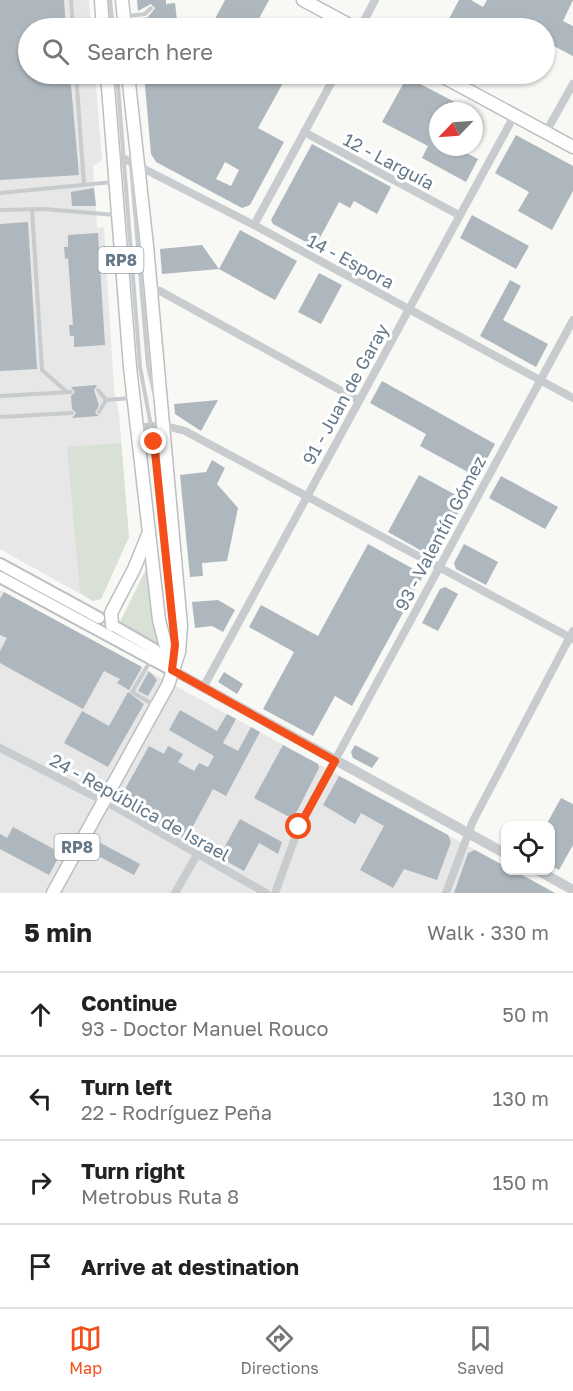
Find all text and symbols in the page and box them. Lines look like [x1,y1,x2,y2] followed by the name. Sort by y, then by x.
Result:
[18,18,555,84] search box
[39,35,72,68] icon: search
[87,38,213,65] text: Search here
[429,102,483,156] north arrow
[340,128,438,194] street label: 12 - Larguía
[304,229,398,293] street label: 14 - Espora
[98,247,144,273] road number: RP8
[297,320,393,468] street label: 91 - Juan de Garay
[140,428,166,454] route end
[390,452,490,614] street label: 93 - Valentín Gómez
[46,748,234,866] street label: 24 - República de Israel
[285,813,311,839] route start
[501,821,555,875] map controls
[501,821,555,875] button: locate
[54,834,100,860] road number: RP8
[24,917,92,948] text: 5 min
[427,920,549,944] text: Walk · 330 m
[81,989,177,1016] text: Continue
[24,998,57,1031] icon: ahead
[502,1002,549,1026] text: 50 m
[81,1016,328,1040] text: 93 - Doctor Manuel Rouco
[81,1073,172,1100] text: Turn left
[24,1082,57,1115] icon: left
[493,1086,549,1110] text: 130 m
[81,1100,272,1124] text: 22 - Rodríguez Peña
[81,1157,185,1184] text: Turn right
[24,1166,57,1199] icon: right
[493,1170,549,1194] text: 150 m
[81,1184,239,1208] text: Metrobus Ruta 8
[24,1250,57,1283] icon: arrive
[81,1253,299,1280] text: Arrive at destination
[69,1322,102,1378] tab: Map
[241,1322,319,1378] tab: Directions
[457,1322,504,1378] tab: Saved

